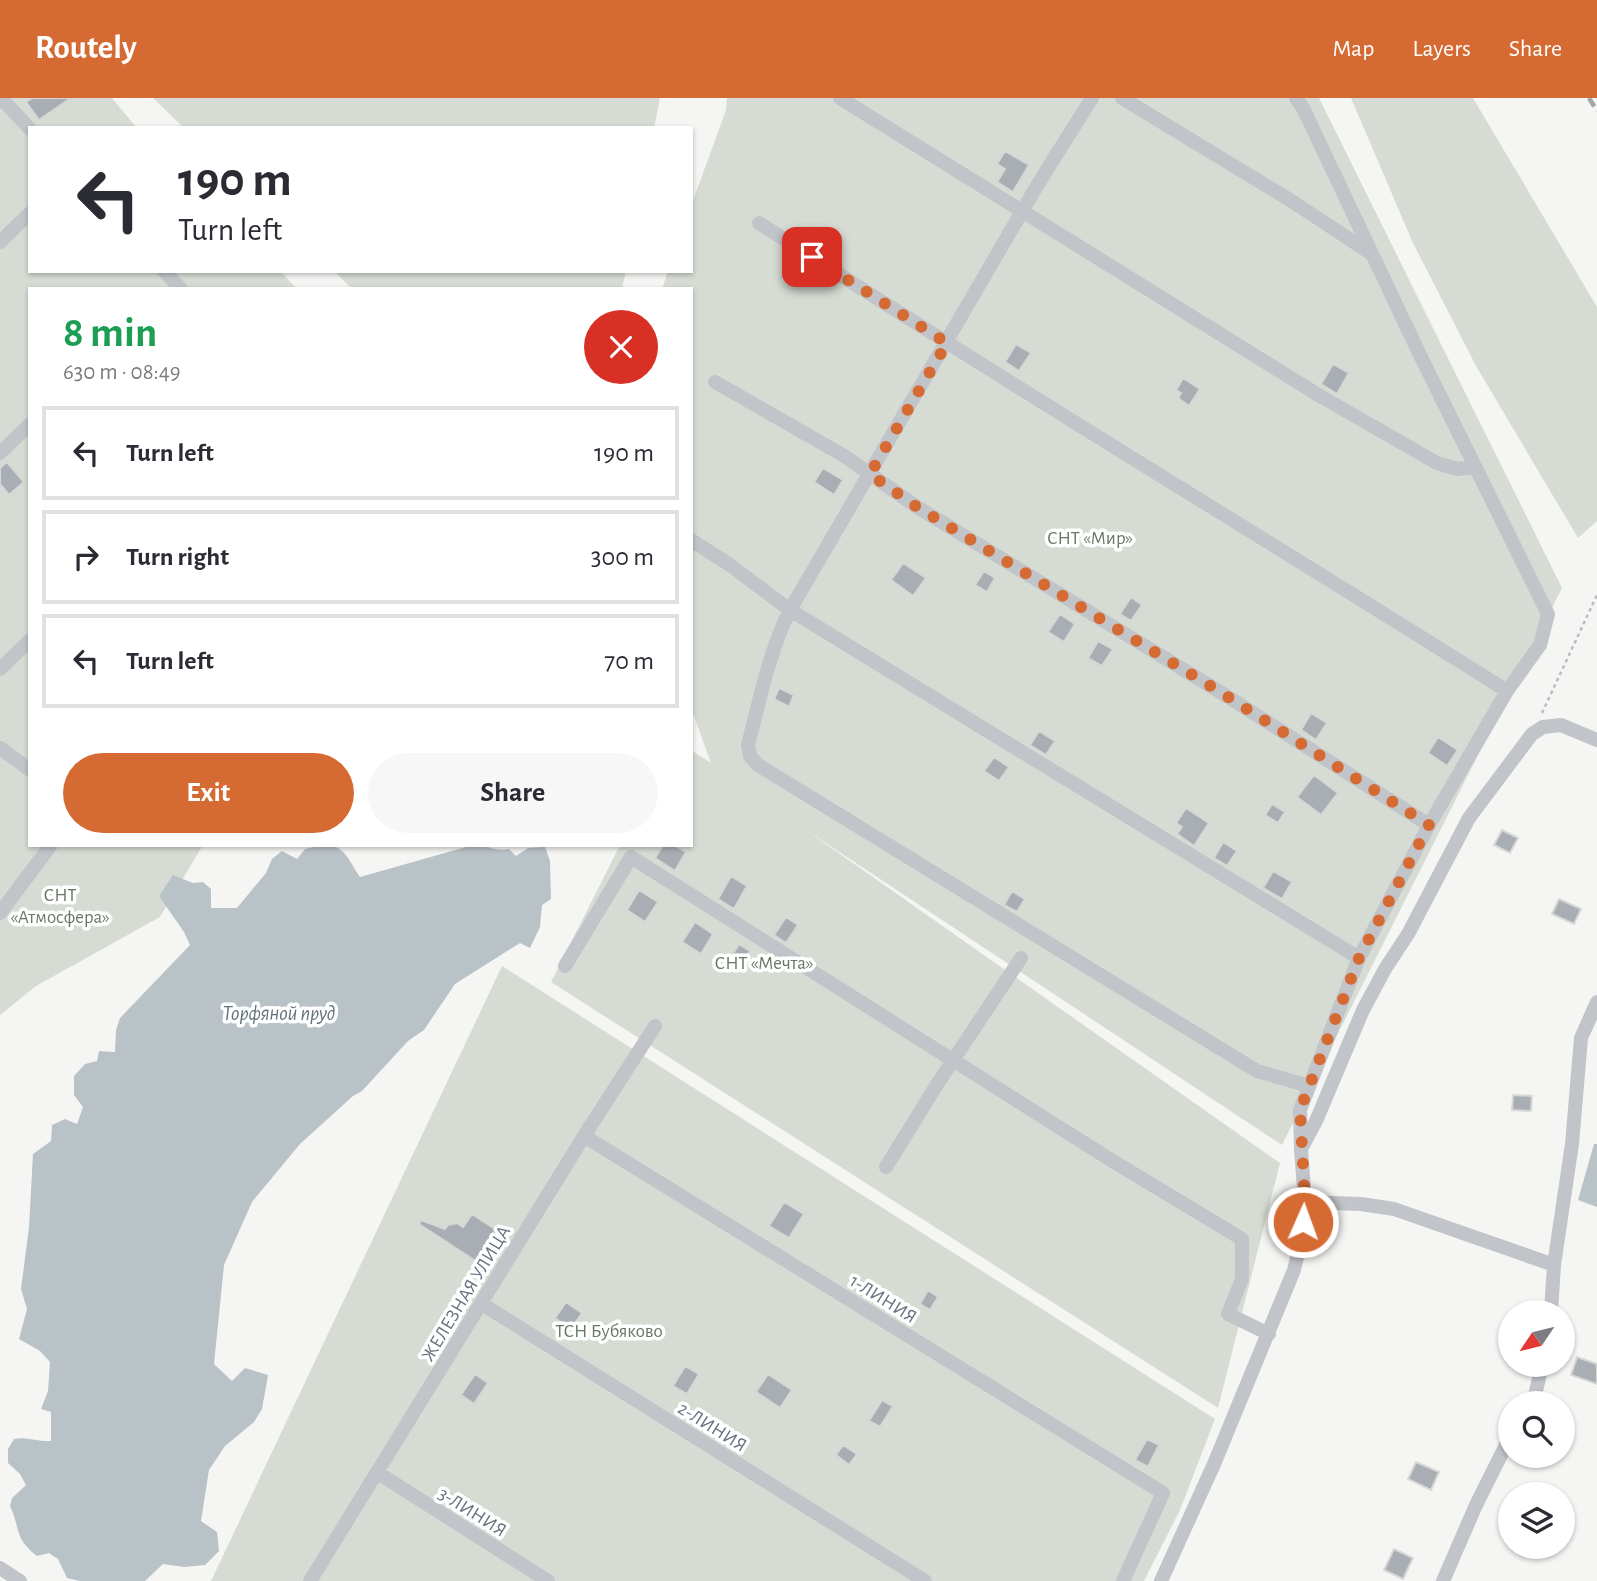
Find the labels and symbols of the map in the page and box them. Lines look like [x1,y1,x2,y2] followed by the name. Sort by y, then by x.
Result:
[782,227,842,287] pin
[1047,529,1133,548] park label: СНТ «Мир»
[10,886,110,927] park label: СНТ «Атмосфера»
[714,954,814,973] park label: СНТ «Мечта»
[223,1003,335,1025] water label: Торфяной пруд
[1266,1185,1340,1259] position arrow
[418,1223,514,1365] street label: ЖЕЛЕЗНАЯ УЛИЦА
[846,1271,920,1327] street label: 1-ЛИНИЯ
[1498,1300,1575,1377] north arrow
[555,1322,663,1341] park label: ТСН Бубяково
[674,1399,750,1456] street label: 2-ЛИНИЯ
[435,1484,510,1541] street label: 3-ЛИНИЯ

